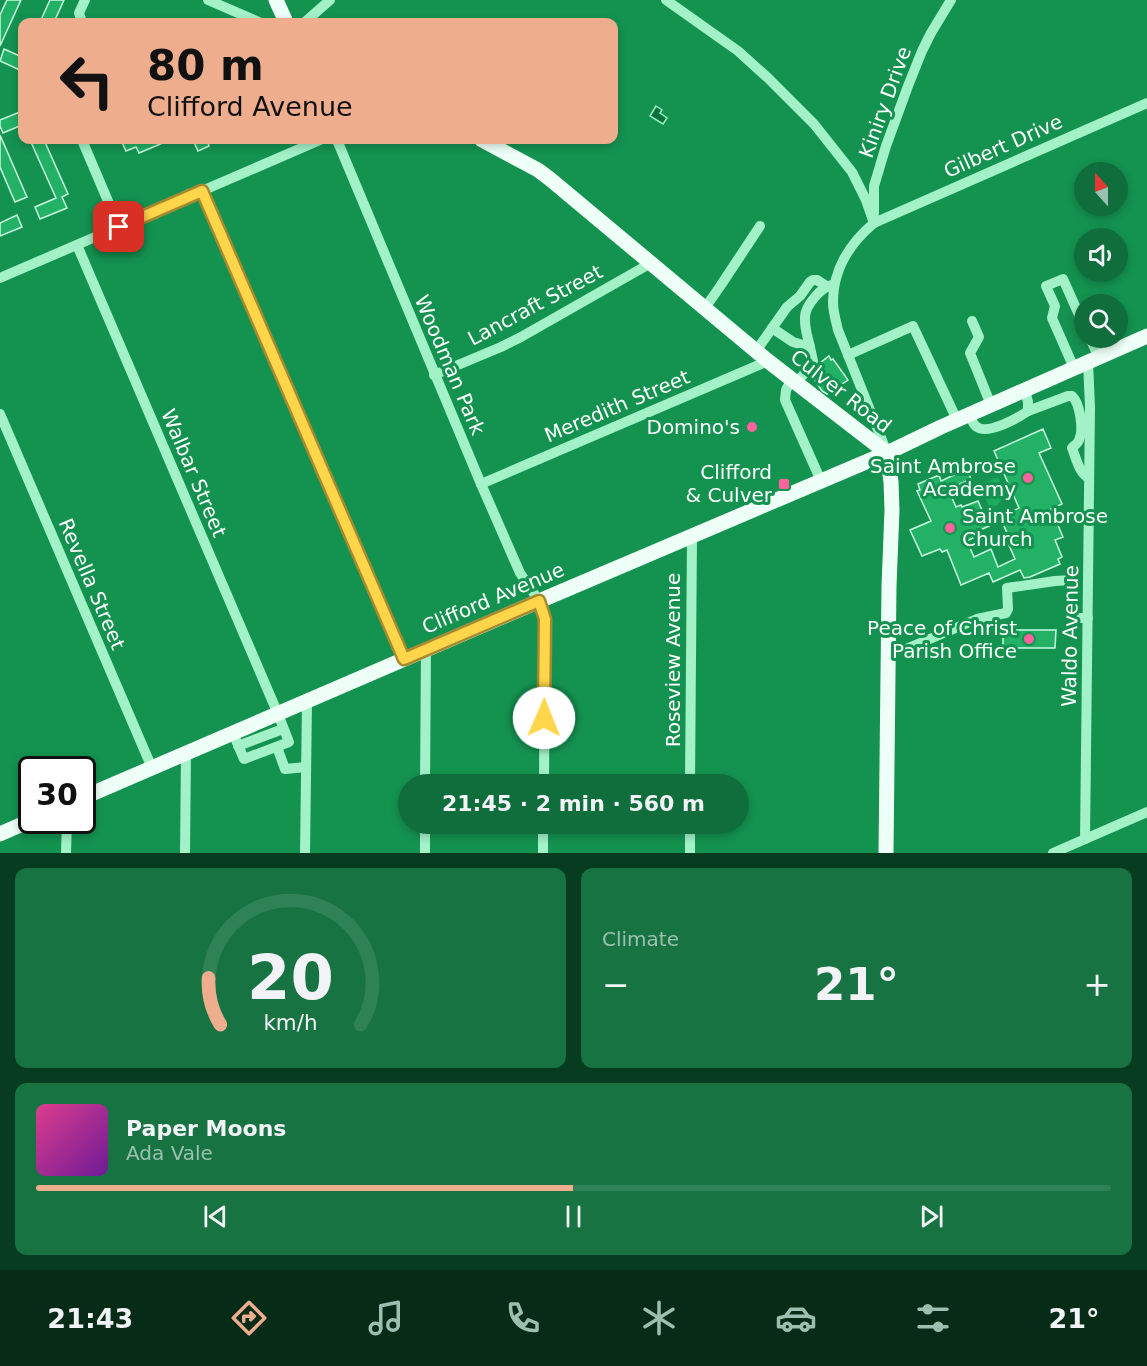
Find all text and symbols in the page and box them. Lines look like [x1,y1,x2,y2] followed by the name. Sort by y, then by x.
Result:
[147,41,264,90] text: 80 m
[48,42,126,120] icon: left
[854,43,916,161] street label: Kiniry Drive
[147,91,353,122] text: Clifford Avenue
[940,109,1066,183] street label: Gilbert Drive
[1074,162,1128,216] north arrow
[1074,162,1128,348] map controls
[93,201,144,252] pin
[102,210,135,243] icon: arrive
[1074,228,1128,282] button: sound
[463,259,607,351] street label: Lancraft Street
[410,291,490,439] street label: Woodman Park
[1074,294,1128,348] button: search
[786,344,896,438] street label: Culver Road
[541,365,693,447] street label: Meredith Street
[156,405,232,541] street label: Walbar Street
[646,415,740,439] place label: Domino's
[745,420,759,434] marker: Domino's
[870,454,1016,501] place label: Saint Ambrose Academy
[685,460,773,507] place label: Clifford & Culver
[1021,471,1035,485] marker: Saint Ambrose Academy
[777,477,791,491] marker: Clifford & Culver
[962,504,1108,551] place label: Saint Ambrose Church
[54,515,130,653] street label: Revella Street
[943,521,957,535] marker: Saint Ambrose Church
[418,557,568,639] street label: Clifford Avenue
[1057,565,1083,707] street label: Waldo Avenue
[661,573,685,747] street label: Roseview Avenue
[867,616,1017,663] place label: Peace of Christ Parish Office
[1022,632,1036,646] marker: Peace of Christ Parish Office
[512,686,576,750] position arrow
[18,756,96,834] speed limit sign: 30
[442,791,705,816] text: 21:45 · 2 min · 560 m
[602,927,679,951] text: Climate
[247,941,334,1014] text: 20
[814,958,899,1011] text: 21°
[602,965,630,1004] text: −
[1083,965,1111,1004] text: +
[263,1010,318,1035] text: km/h
[126,1116,286,1141] text: Paper Moons
[126,1141,213,1165] text: Ada Vale
[199,1200,232,1233] icon: previous
[557,1200,590,1233] icon: pause
[915,1200,948,1233] icon: next
[228,1297,270,1339] icon: directions
[365,1297,407,1339] icon: music
[502,1297,544,1339] icon: phone
[638,1297,680,1339] icon: climate
[775,1297,817,1339] icon: car
[912,1297,954,1339] icon: filters
[47,1303,133,1334] text: 21:43
[1048,1303,1100,1334] text: 21°

